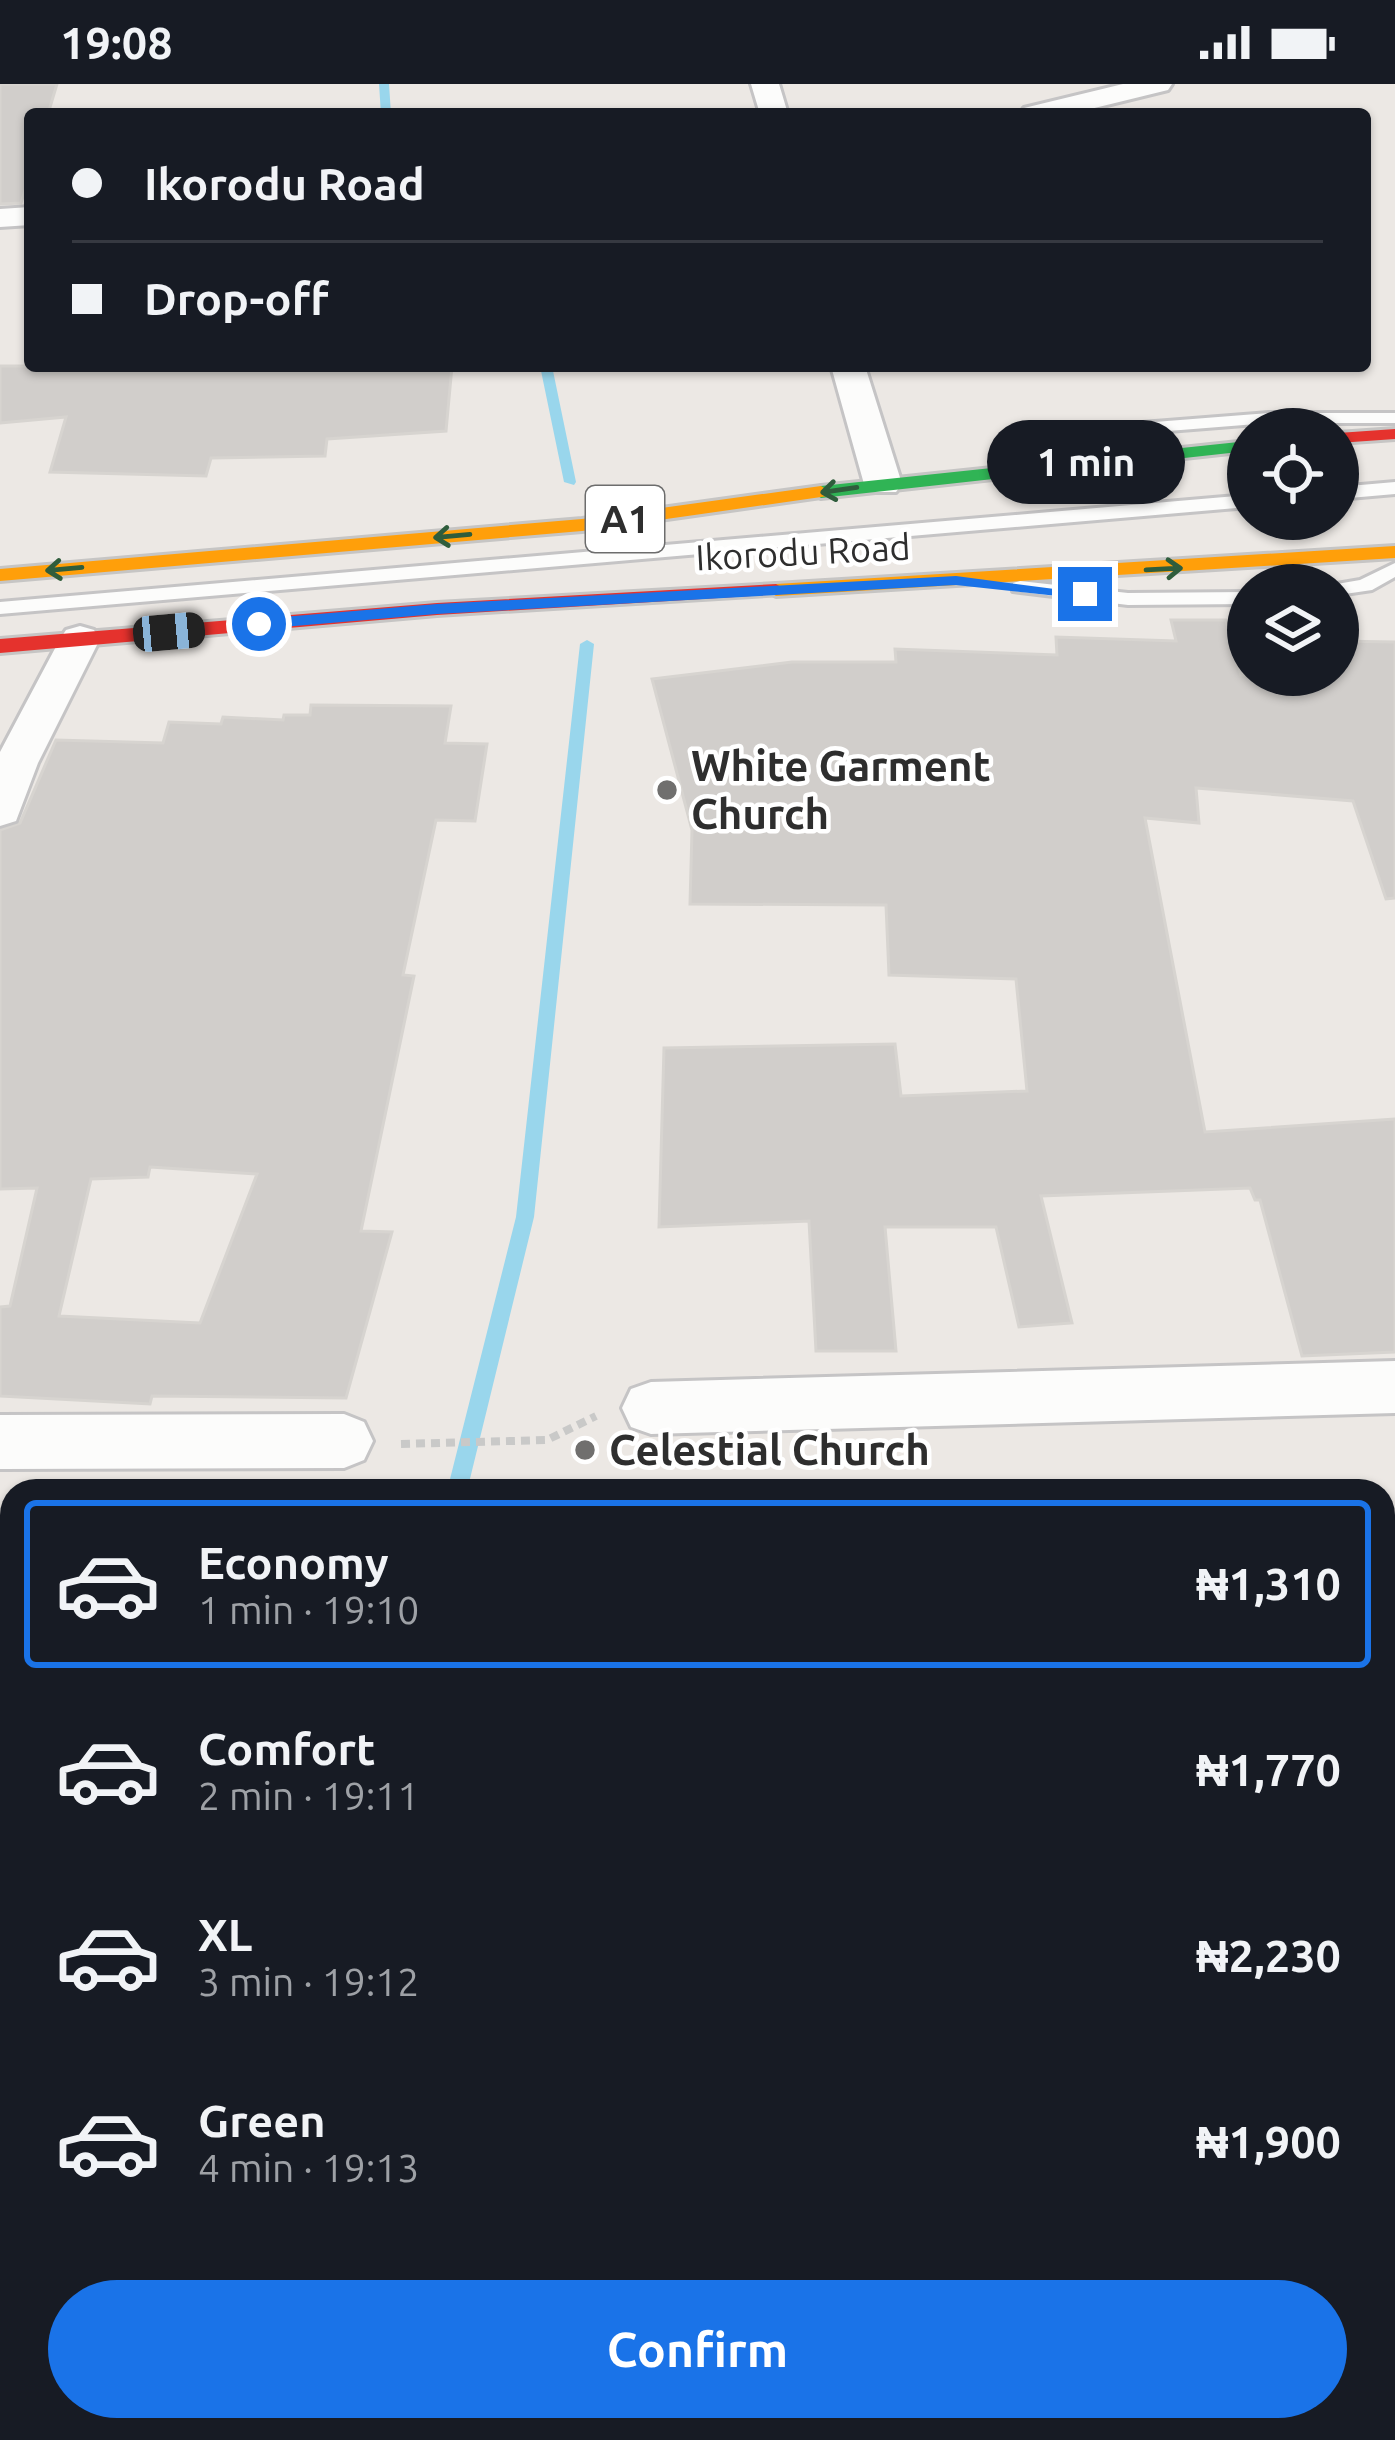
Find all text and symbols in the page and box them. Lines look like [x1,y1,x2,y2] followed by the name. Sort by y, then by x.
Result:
[60,17,173,68] text: 19:08
[144,158,425,209] text: Ikorodu Road
[144,273,329,324] text: Drop-off
[1227,408,1359,696] map controls
[1227,408,1359,540] button: locate
[986,420,1184,504] callout: 1 min
[1037,440,1135,483] text: 1 min
[820,479,859,501] one-way arrow
[586,486,664,552] road number: A1
[433,525,472,548] one-way arrow
[694,525,912,578] street label: Ikorodu Road
[45,558,84,581] one-way arrow
[1144,558,1183,581] one-way arrow
[1227,564,1359,696] button: layers
[1058,567,1112,621] route end
[232,597,286,651] route start
[132,611,206,653] car
[691,742,991,837] place label: White Garment Church
[654,777,680,803] marker: White Garment Church
[609,1426,930,1473] place label: Celestial Church
[572,1437,598,1463] marker: Celestial Church
[54,1530,162,1638] icon: car
[198,1537,389,1588] text: Economy
[1196,1558,1341,1609] text: ₦1,310
[198,1588,419,1631] text: 1 min · 19:10
[54,1716,162,1824] icon: car
[198,1723,375,1774] text: Comfort
[1196,1744,1341,1795] text: ₦1,770
[198,1774,419,1817] text: 2 min · 19:11
[54,1902,162,2010] icon: car
[198,1909,252,1960] text: XL
[1196,1930,1341,1981] text: ₦2,230
[198,1960,419,2003] text: 3 min · 19:12
[54,2088,162,2196] icon: car
[198,2095,325,2146] text: Green
[1196,2116,1341,2167] text: ₦1,900
[198,2146,419,2189] text: 4 min · 19:13
[48,2280,1347,2418] button: Confirm

